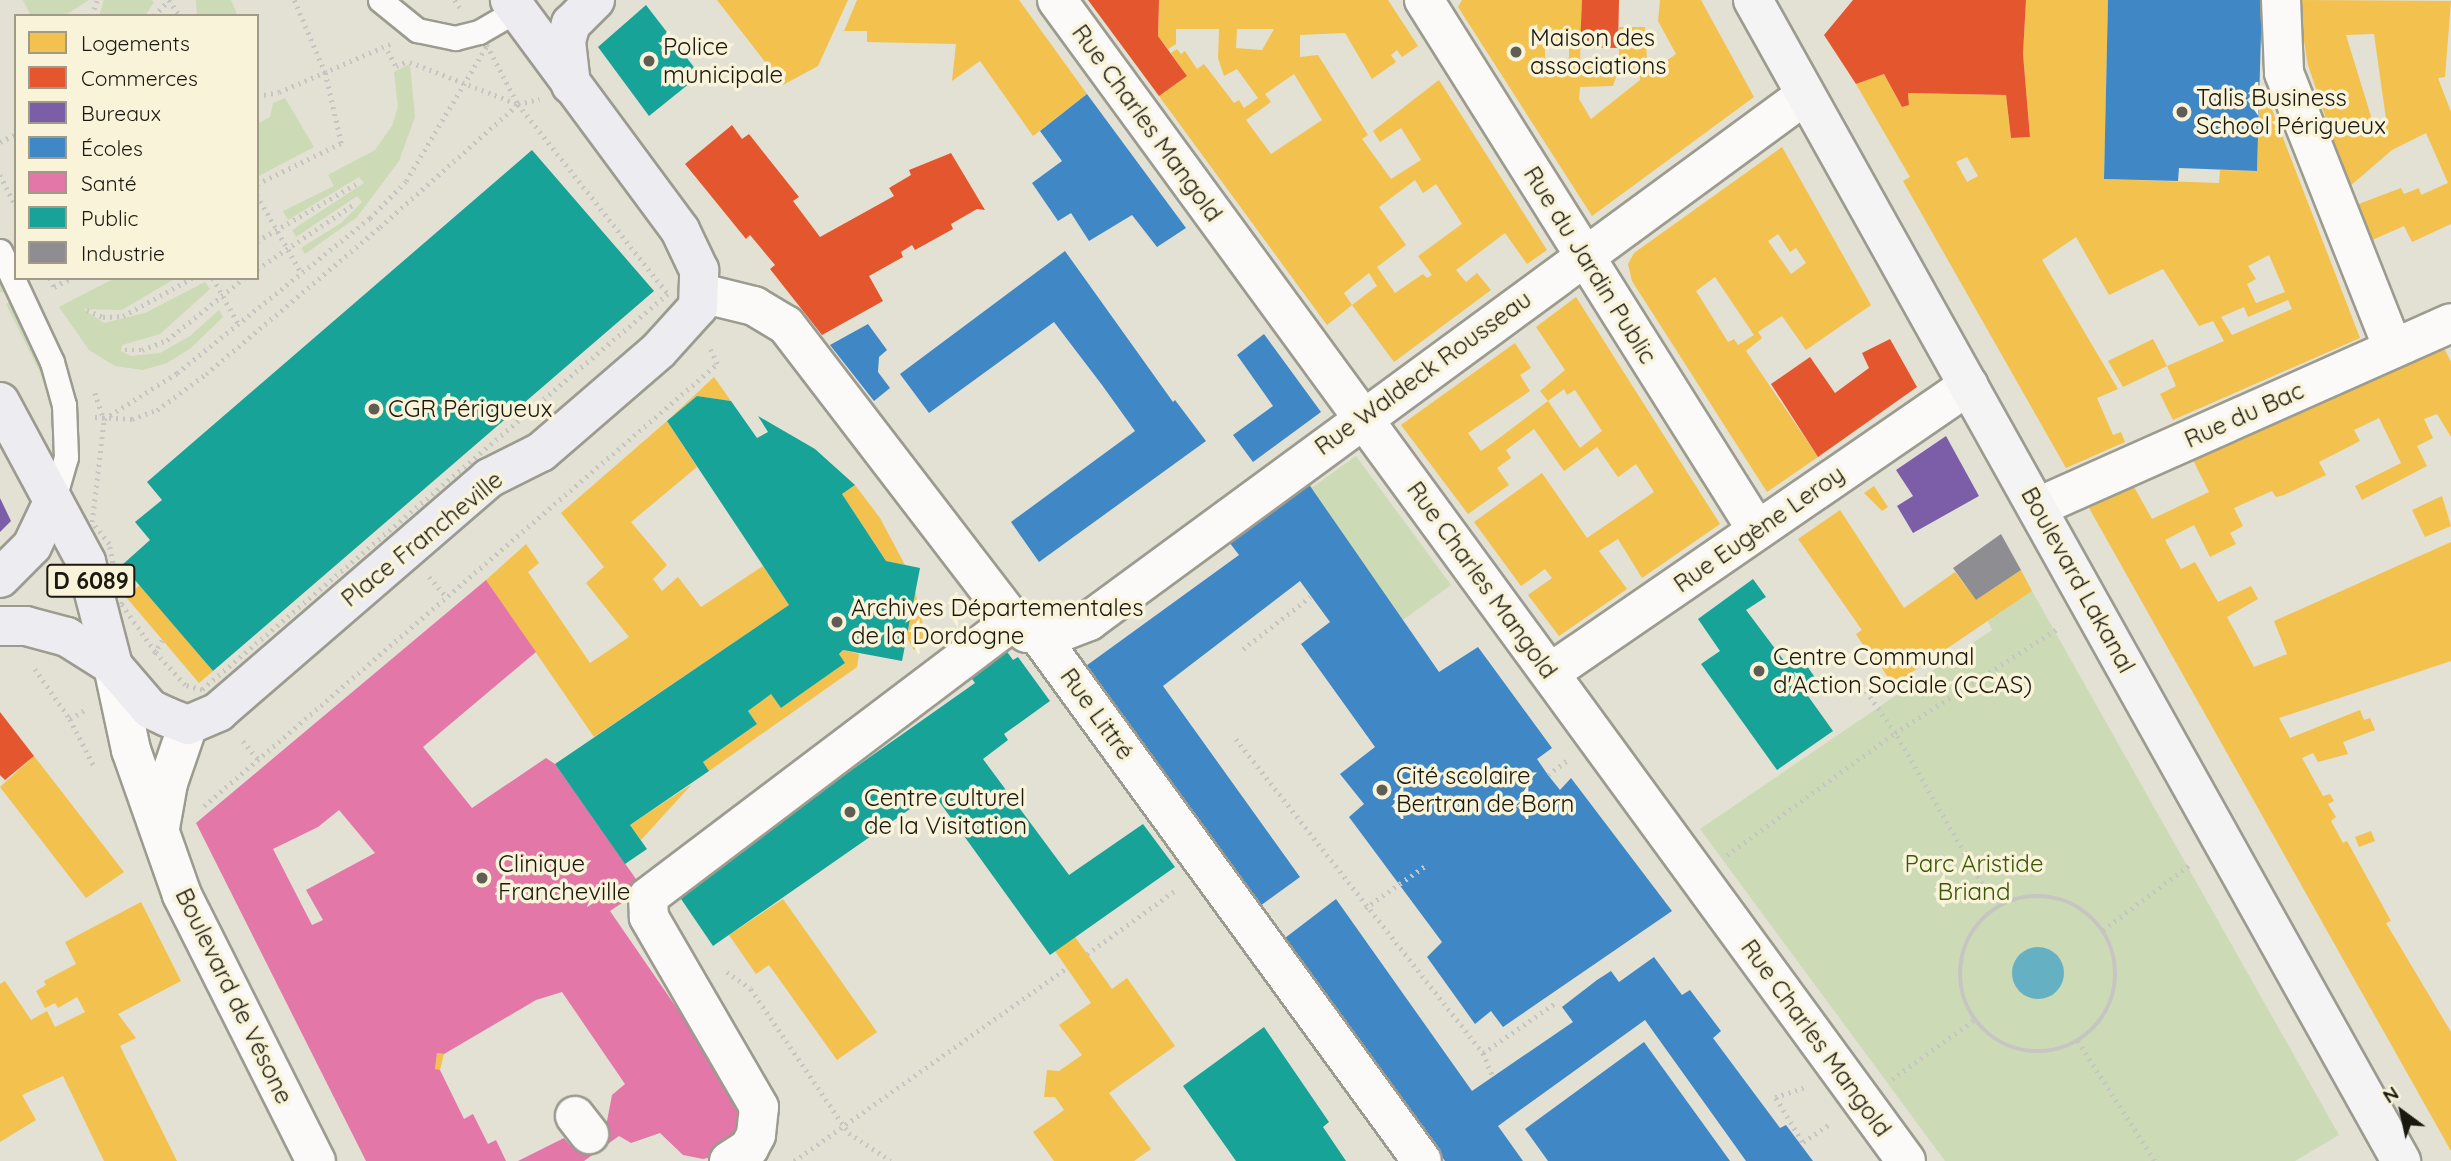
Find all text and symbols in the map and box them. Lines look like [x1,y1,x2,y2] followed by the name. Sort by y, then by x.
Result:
[14,14,259,280] legend
[1066,19,1228,227] street label: Rue Charles Mangold
[1530,24,1667,80] place label: Maison des associations
[81,30,190,56] text: Logements
[663,33,783,89] place label: Police municipale
[1508,44,1524,60] marker: Maison des associations
[641,53,657,69] marker: Police municipale
[81,65,198,91] text: Commerces
[2196,84,2386,140] place label: Talis Business School Périgueux
[81,100,161,126] text: Bureaux
[2174,104,2190,120] marker: Talis Business School Périgueux
[81,135,143,161] text: Écoles
[1518,161,1662,369] street label: Rue du Jardin Public
[81,170,137,196] text: Santé
[81,205,138,231] text: Public
[81,240,165,266] text: Industrie
[1309,285,1537,461] street label: Rue Waldeck Rousseau
[2180,376,2308,454] street label: Rue du Bac
[388,395,552,423] place label: CGR Périgueux
[366,401,382,417] marker: CGR Périgueux
[1668,459,1850,599] street label: Rue Eugène Leroy
[335,465,509,613] street label: Place Francheville
[1401,476,1563,684] street label: Rue Charles Mangold
[2015,482,2141,678] street label: Boulevard Lakanal
[46,562,136,600] road number: D 6089
[851,594,1143,650] place label: Archives Départementales de la Dordogne
[829,614,845,630] marker: Archives Départementales de la Dordogne
[1773,643,2032,699] place label: Centre Communal d'Action Sociale (CCAS)
[1054,663,1140,765] street label: Rue Littré
[1751,663,1767,679] marker: Centre Communal d'Action Sociale (CCAS)
[1396,762,1574,818] place label: Cité scolaire Bertran de Born
[1374,782,1390,798] marker: Cité scolaire Bertran de Born
[864,784,1027,840] place label: Centre culturel de la Visitation
[842,804,858,820] marker: Centre culturel de la Visitation
[498,850,630,906] place label: Clinique Francheville
[1905,850,2043,906] park label: Parc Aristide Briand
[472,868,492,888] marker: Clinique Francheville
[169,884,299,1108] street label: Boulevard de Vésone
[1735,934,1897,1142] street label: Rue Charles Mangold
[2367,1077,2437,1147] north arrow
[2378,1081,2403,1108] text: N

